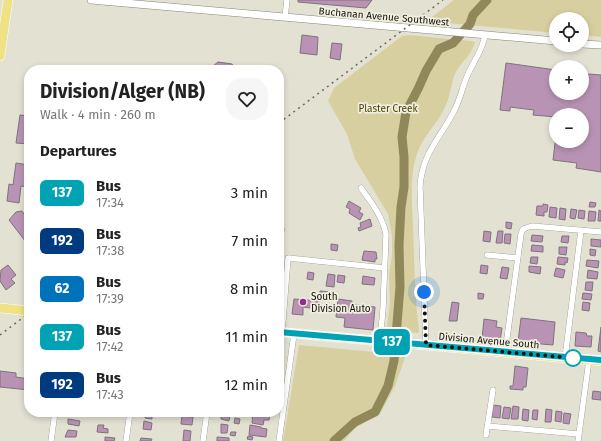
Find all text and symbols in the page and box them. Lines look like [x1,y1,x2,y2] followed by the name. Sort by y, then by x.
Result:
[318,5,450,29] street label: Buchanan Avenue Southwest
[549,12,589,148] map controls
[549,12,589,52] button: locate
[549,60,589,100] button: +
[226,78,268,120] button: heart
[40,80,205,103] text: Division/Alger (NB)
[358,103,418,115] park label: Plaster Creek
[40,107,156,122] text: Walk · 4 min · 260 m
[549,108,589,148] button: −
[40,142,117,160] text: Departures
[96,177,121,195] text: Bus
[52,184,72,201] text: 137
[231,184,268,202] text: 3 min
[96,195,124,210] text: 17:34
[96,225,121,243] text: Bus
[51,232,73,249] text: 192
[231,232,268,250] text: 7 min
[96,243,124,258] text: 17:38
[96,273,121,291] text: Bus
[55,280,69,297] text: 62
[230,280,268,298] text: 8 min
[414,282,434,302] your location
[96,291,124,306] text: 17:39
[311,291,371,315] place label: South Division Auto
[298,297,308,307] marker: South Division Auto
[96,321,121,339] text: Bus
[52,328,72,345] text: 137
[225,328,268,346] text: 11 min
[369,329,415,355] line badge: 137
[438,331,540,351] street label: Division Avenue South
[382,333,402,350] text: 137
[96,339,124,354] text: 17:42
[564,349,582,367] unlabelled marker
[96,369,121,387] text: Bus
[51,376,73,393] text: 192
[224,376,268,394] text: 12 min
[96,387,124,402] text: 17:43

